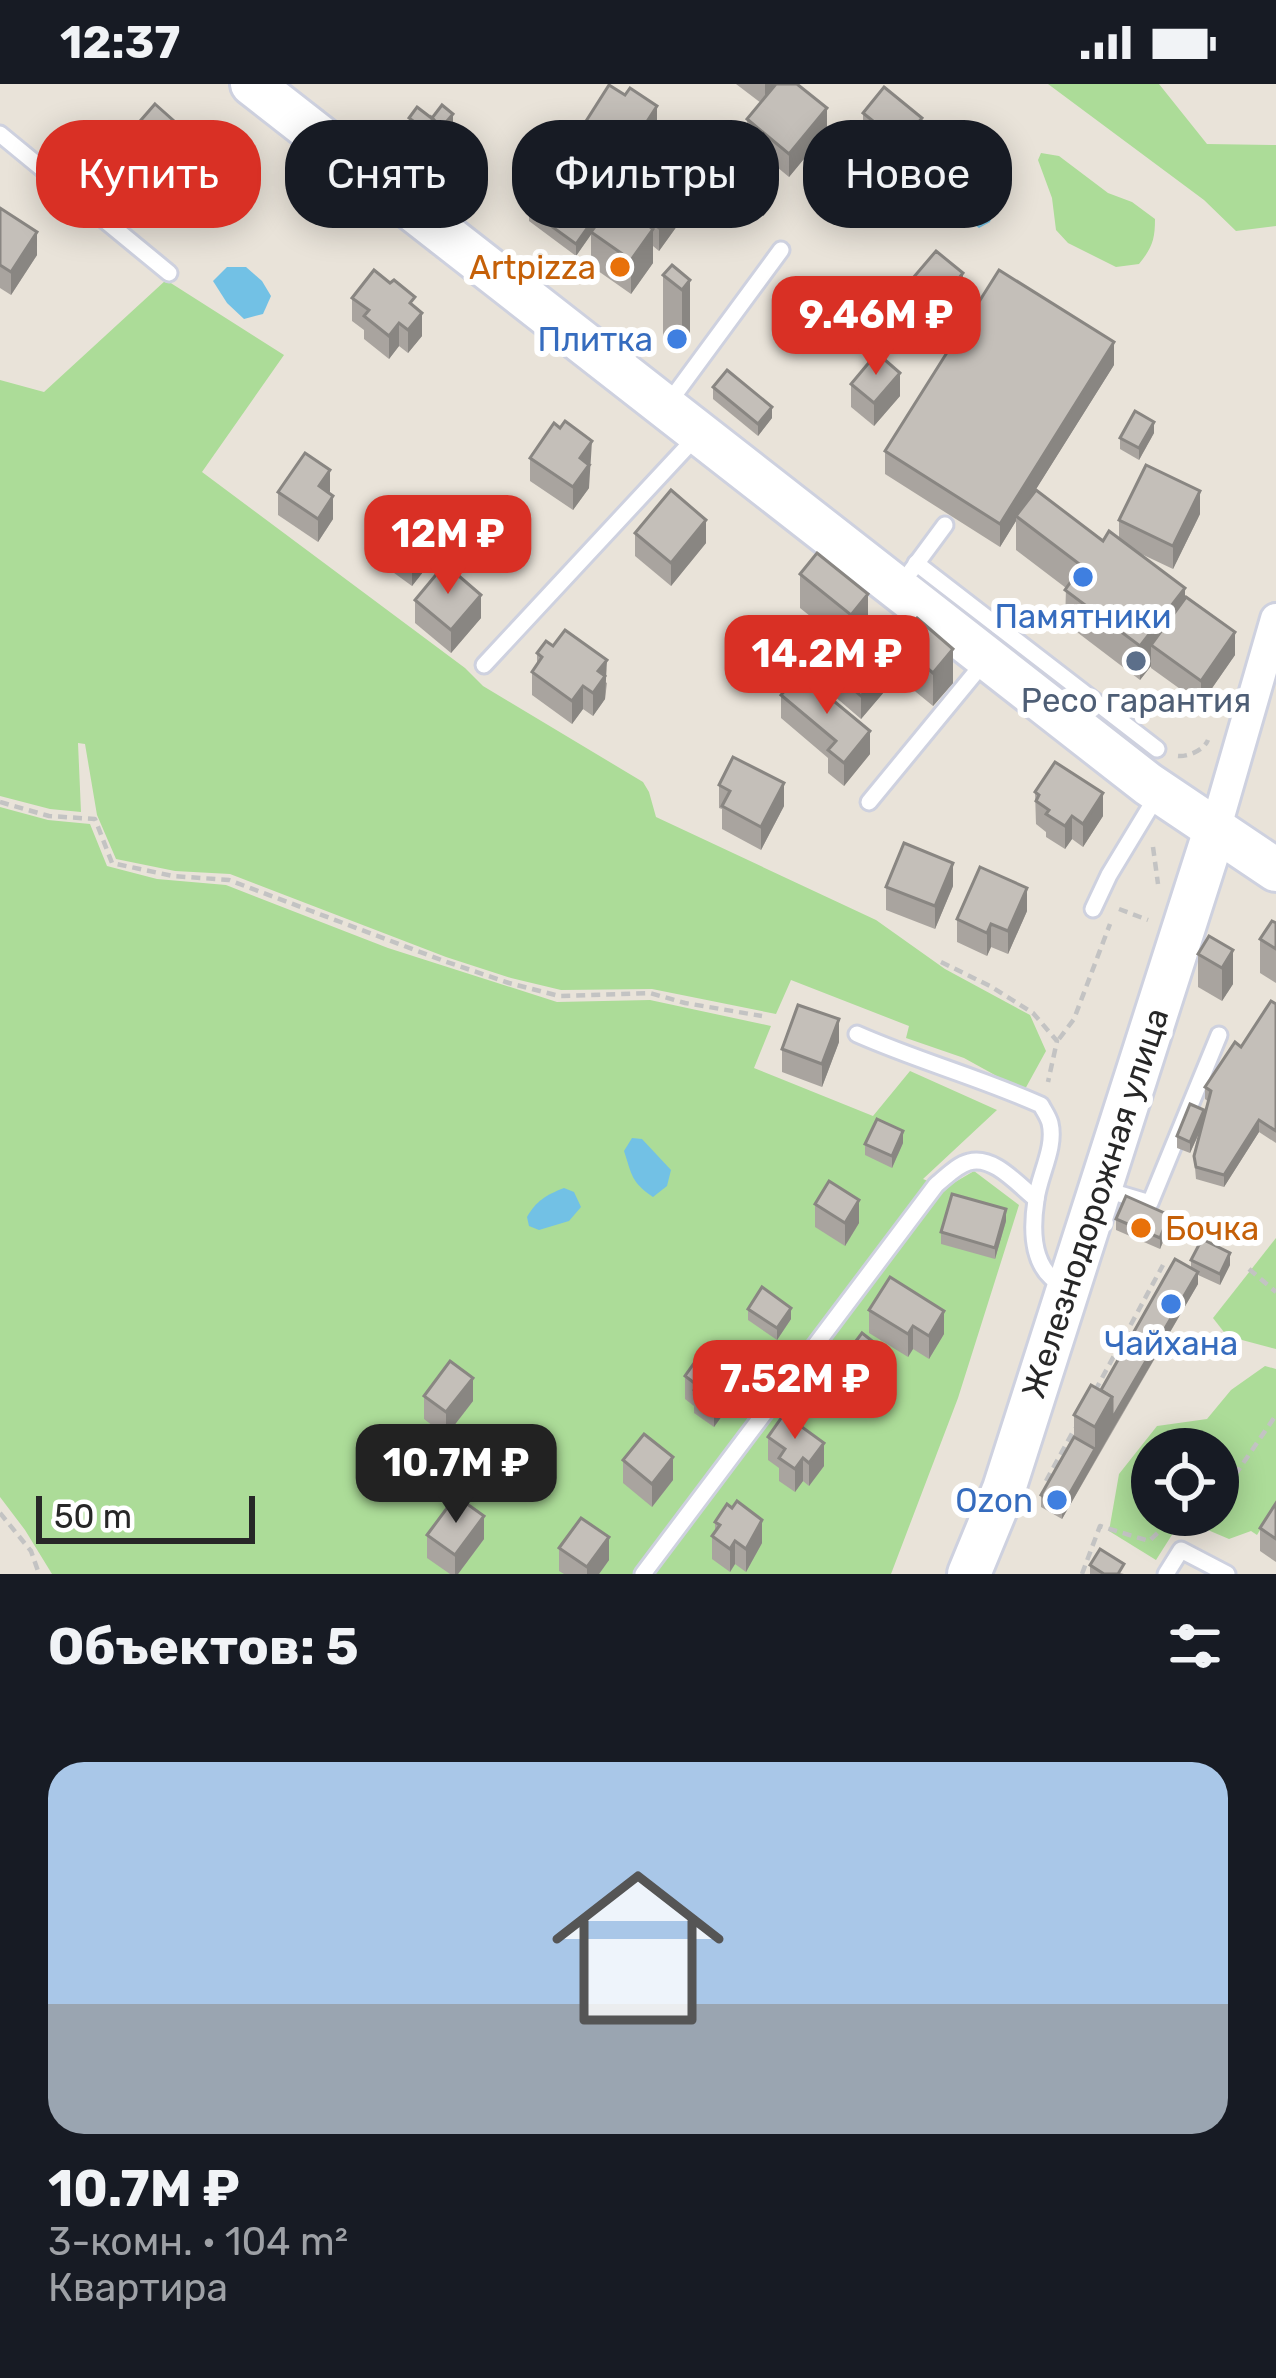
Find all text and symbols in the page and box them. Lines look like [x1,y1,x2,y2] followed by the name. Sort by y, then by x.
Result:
[60,16,180,69] text: 12:37
[36,120,261,228] chip: Купить
[285,120,488,228] chip: Снять
[512,120,779,228] chip: Фильтры
[803,120,1012,228] chip: Новое
[469,248,596,287] place label: Artpizza
[607,254,633,280] marker: Artpizza
[765,276,987,378] pin: 9.46M ₽
[799,292,953,338] text: 9.46M ₽
[537,320,653,359] place label: Плитка
[664,326,690,352] marker: Плитка
[364,495,532,597] pin: 12M ₽
[391,511,505,557] text: 12M ₽
[1070,564,1096,590] marker: Памятники
[994,597,1172,636] place label: Памятники
[716,615,938,717] pin: 14.2M ₽
[752,631,902,677] text: 14.2M ₽
[1123,648,1149,674] marker: Ресо гарантия
[1021,681,1251,720] place label: Ресо гарантия
[1013,1003,1177,1403] street label: Железнодорожная улица
[1165,1209,1259,1248] place label: Бочка
[1128,1215,1154,1241] marker: Бочка
[1158,1291,1184,1317] marker: Чайхана
[1104,1324,1238,1363] place label: Чайхана
[684,1340,906,1442] pin: 7.52M ₽
[720,1356,870,1402] text: 7.52M ₽
[345,1424,567,1526] pin: 10.7M ₽
[1131,1428,1239,1536] map controls
[1131,1428,1239,1536] button: locate
[383,1440,529,1486] text: 10.7M ₽
[955,1481,1033,1520] place label: Ozon
[1044,1487,1070,1513] marker: Ozon
[36,1490,255,1543] scale bar
[54,1497,132,1536] text: 50 m
[1162,1613,1228,1679] icon: filters
[48,1616,359,1677] text: Объектов: 5
[530,1840,746,2056] icon: home
[48,2158,240,2219] text: 10.7M ₽
[48,2219,348,2265] text: 3-комн. · 104 m²
[48,2265,228,2311] text: Квартира

